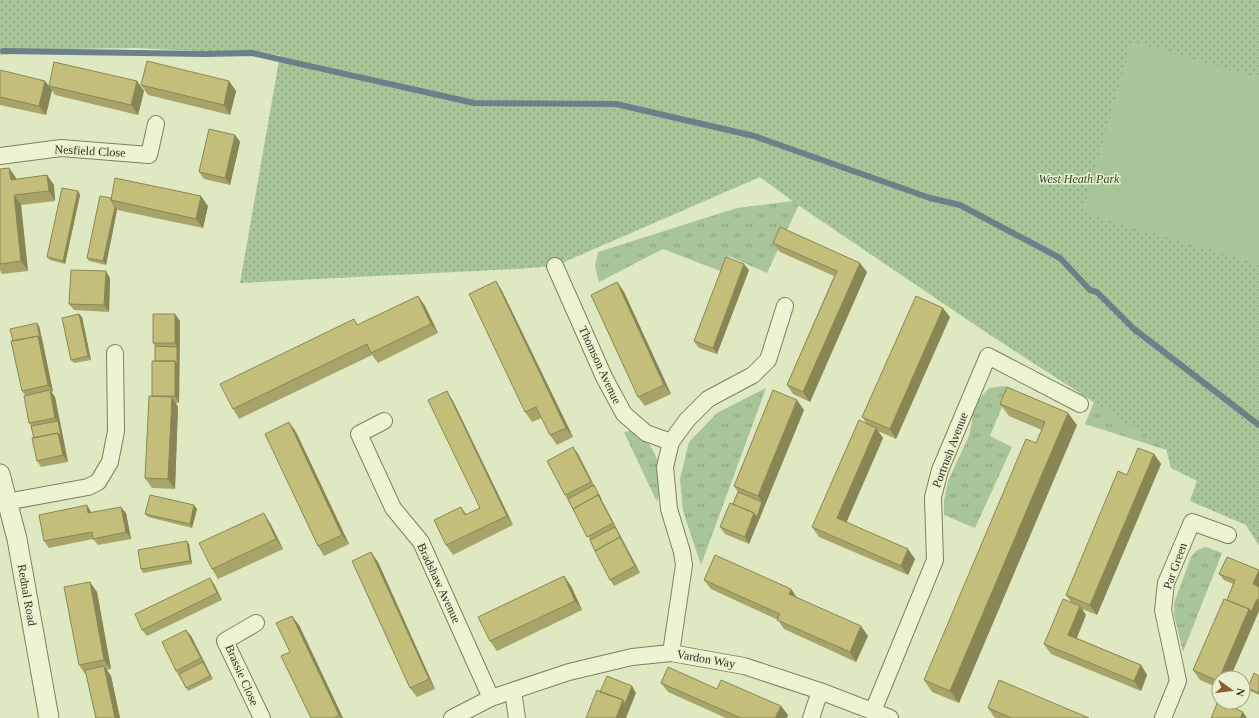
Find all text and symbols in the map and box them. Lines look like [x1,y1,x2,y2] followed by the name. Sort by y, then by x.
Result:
[54,142,126,160] street label: Nesfield Close
[1039,172,1120,186] park label: West Heath Park
[576,324,624,406] street label: Thomson Avenue
[929,410,971,490] street label: Portrush Avenue
[414,541,464,625] street label: Bradshaw Avenue
[1160,541,1190,591] street label: Par Green
[15,563,39,627] street label: Rednal Road
[222,642,262,708] street label: Brassie Close
[676,647,736,671] street label: Vardon Way
[1211,670,1251,710] north arrow
[1234,687,1247,698] text: N

